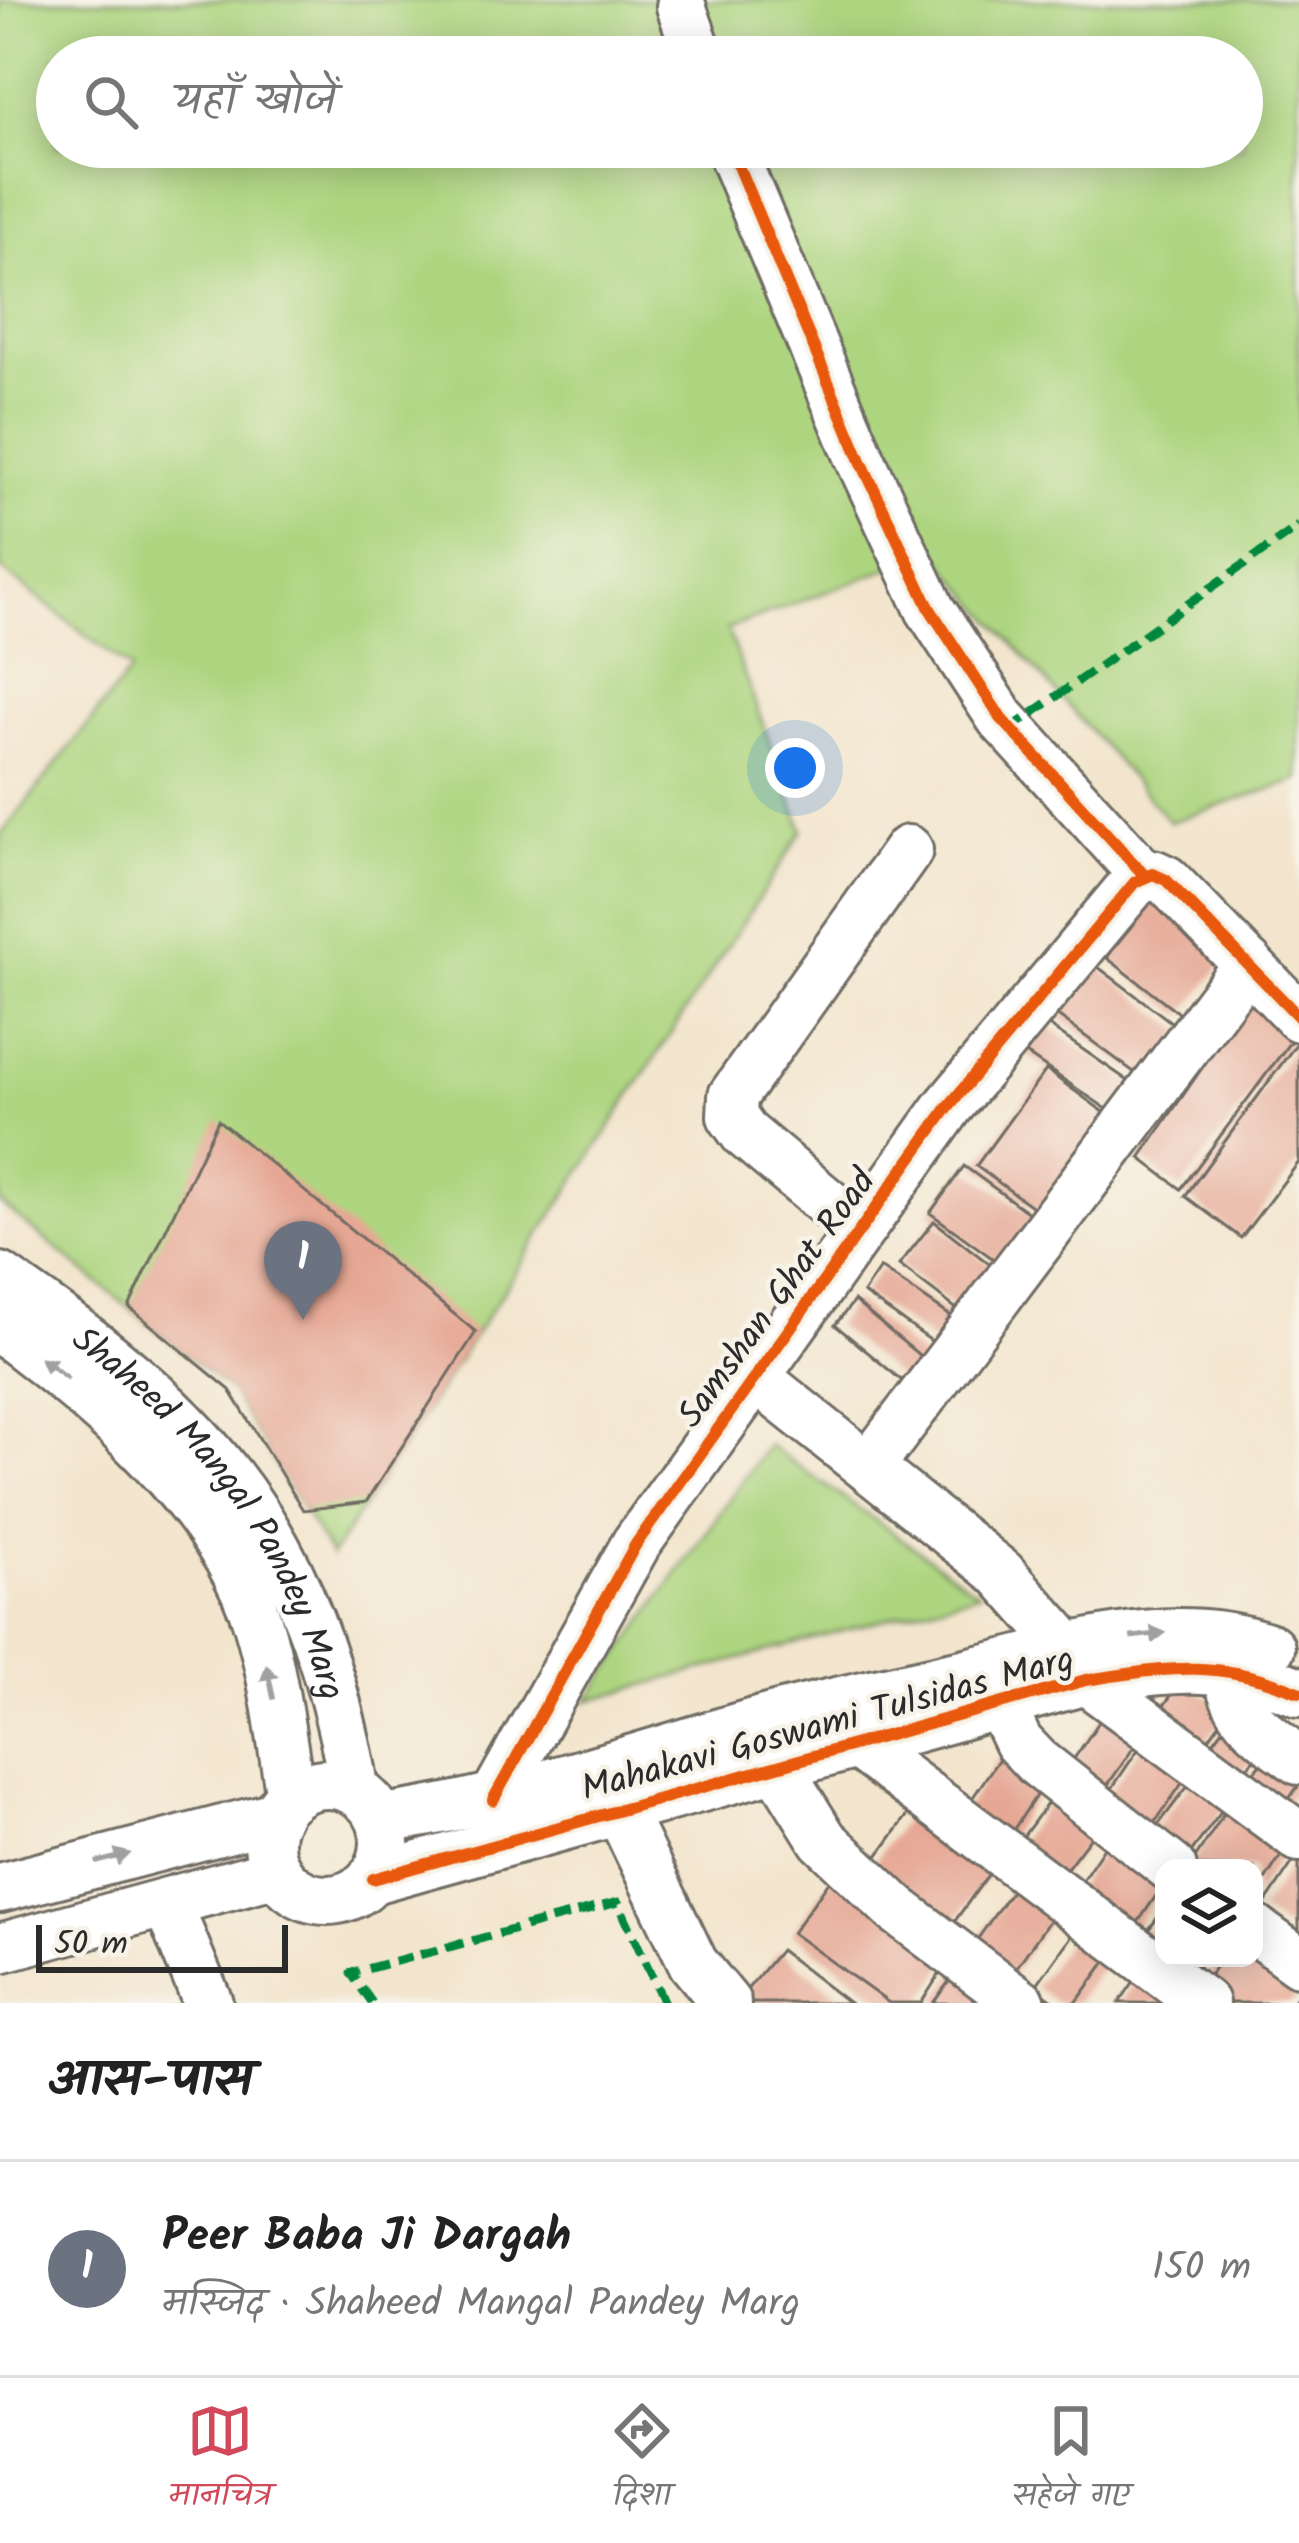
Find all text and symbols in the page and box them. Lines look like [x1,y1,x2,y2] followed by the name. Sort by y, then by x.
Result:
[36,36,1263,168] search box
[174,66,336,138] text: यहाँ खोजें
[78,69,144,135] icon: search
[765,738,825,798] your location
[664,1157,892,1441] street label: Samshan Ghat Road
[264,1221,342,1320] pin: 1
[58,1313,359,1707] street label: Shaheed Mangal Pandey Marg
[38,1357,70,1381] one-way arrow
[1129,1625,1167,1644] one-way arrow
[575,1632,1081,1819] street label: Mahakavi Goswami Tulsidas Marg
[260,1663,279,1701] one-way arrow
[95,1848,132,1867] one-way arrow
[1155,1859,1263,1967] map controls
[1155,1859,1263,1967] button: layers
[36,1919,288,1972] scale bar
[54,1919,128,1972] text: 50 m
[48,2041,253,2122] text: आस-पास
[162,2202,571,2274] text: Peer Baba Ji Dargah
[81,2238,93,2300] text: 1
[1152,2238,1251,2300] text: 150 m
[162,2274,800,2336] text: मस्जिद · Shaheed Mangal Pandey Marg
[169,2398,271,2523] tab: मानचित्र
[609,2398,675,2523] tab: दिशा
[1012,2398,1130,2523] tab: सहेजे गए

